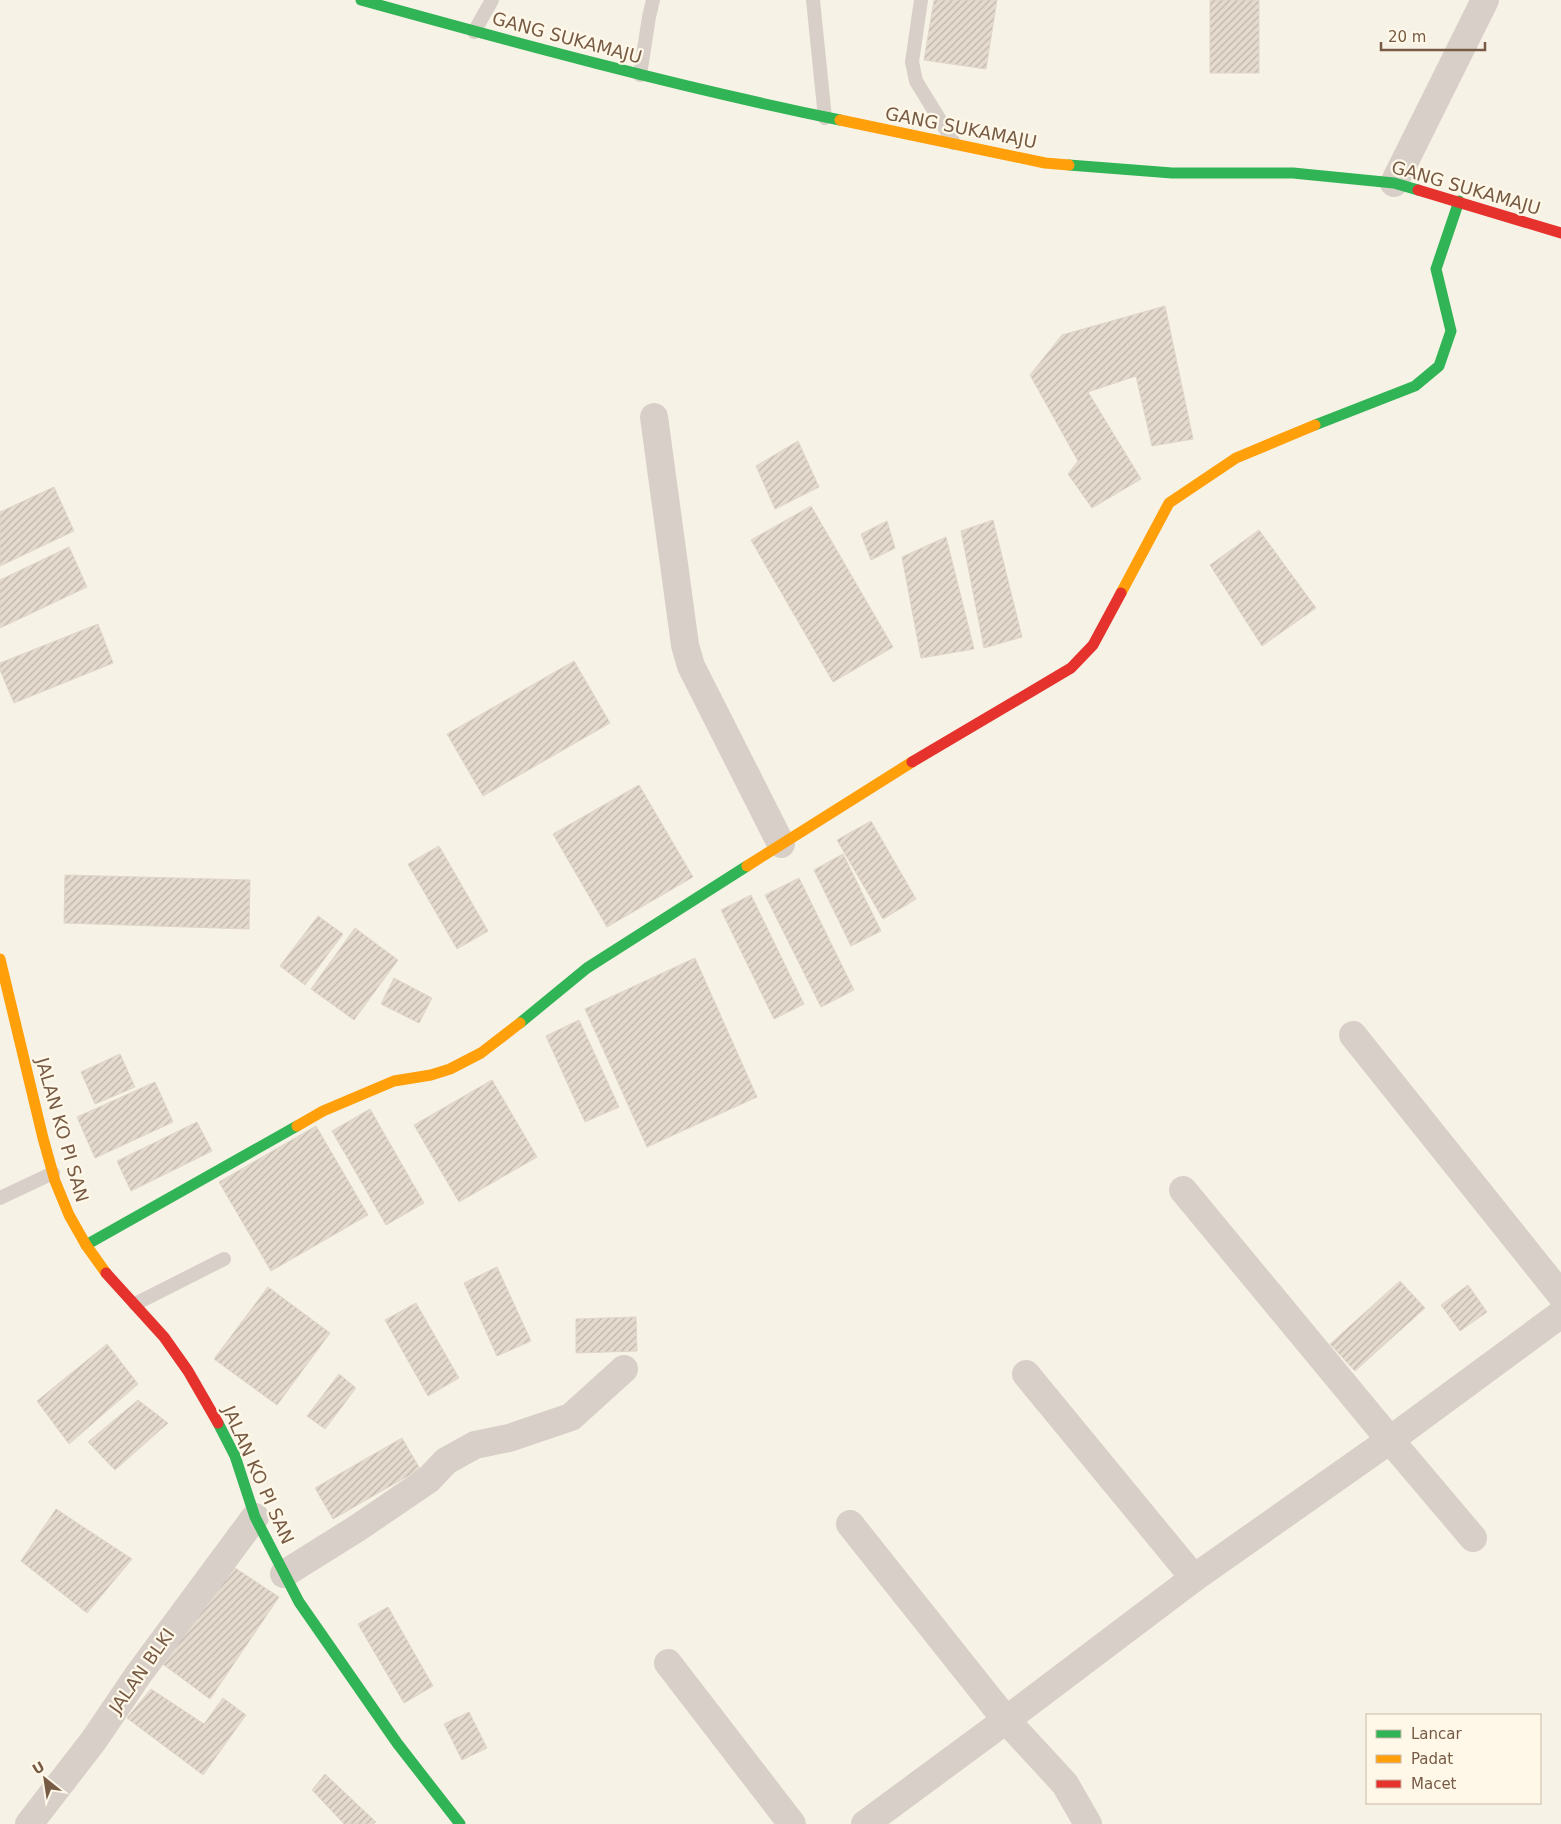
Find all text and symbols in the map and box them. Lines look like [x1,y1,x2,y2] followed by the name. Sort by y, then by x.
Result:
[490,7,644,68] street label: GANG SUKAMAJU
[1381,20,1485,52] scale bar
[1388,28,1426,46] text: 20 m
[883,102,1039,153] street label: GANG SUKAMAJU
[1389,156,1543,219] street label: GANG SUKAMAJU
[32,1054,93,1205] street label: JALAN KO PI SAN
[218,1401,298,1547] street label: JALAN KO PI SAN
[104,1624,179,1718] street label: JALAN BLKI
[1366,1714,1541,1804] legend
[1411,1725,1462,1743] text: Lancar
[1411,1750,1453,1768] text: Padat
[20,1754,70,1804] north arrow
[30,1758,47,1778] text: U
[1411,1775,1457,1793] text: Macet

